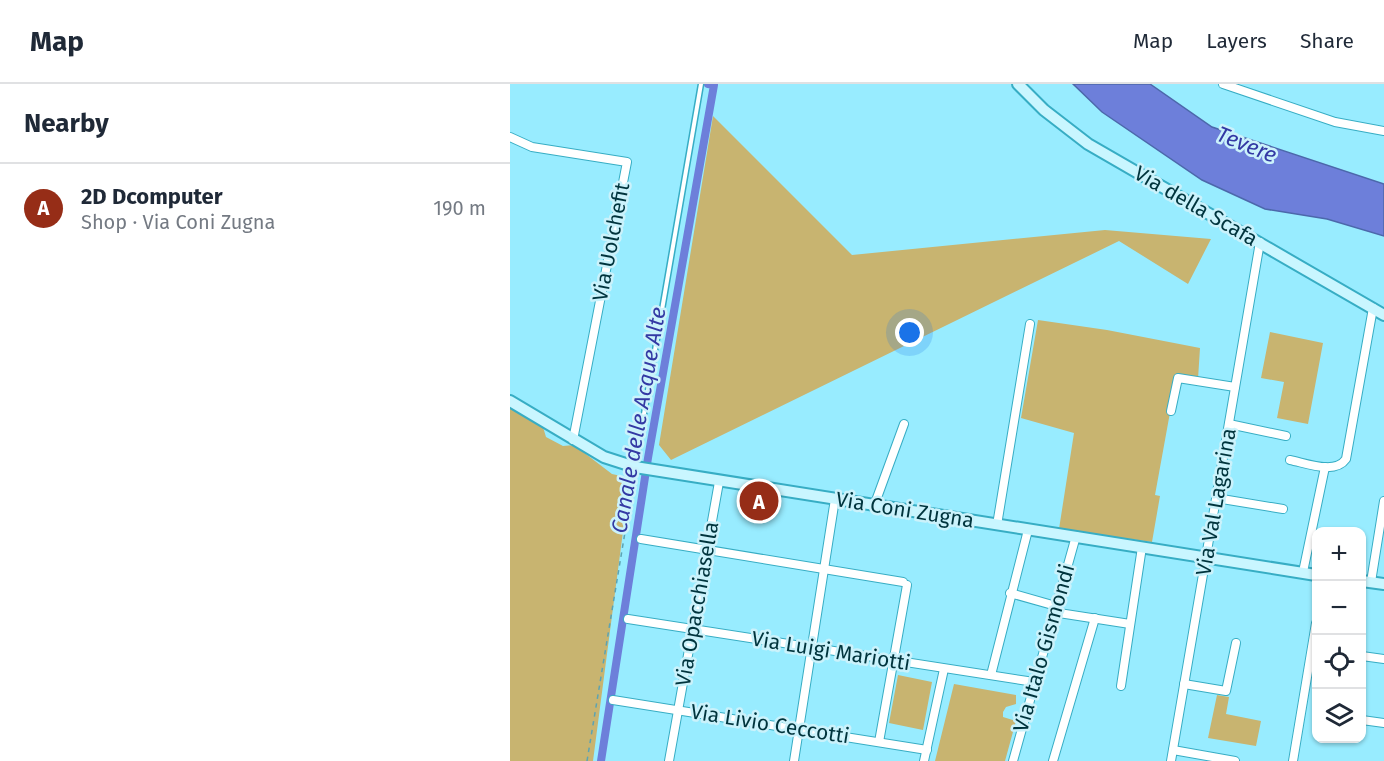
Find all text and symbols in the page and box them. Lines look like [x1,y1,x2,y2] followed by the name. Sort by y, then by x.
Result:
[30,25,84,58] text: Map
[1133,28,1173,54] text: Map
[1206,28,1267,54] text: Layers
[1300,28,1354,54] text: Share
[24,108,109,139] text: Nearby
[1213,120,1281,169] water label: Tevere
[1130,160,1262,252] street label: Via della Scafa
[587,180,635,304] street label: Via Uolchefit
[81,183,223,210] text: 2D Dcomputer
[38,196,49,220] text: A
[433,196,486,220] text: 190 m
[81,210,275,234] text: Shop · Via Coni Zugna
[605,305,672,535] water label: Canale delle Acque Alte
[895,318,924,347] your location
[1190,426,1242,578] street label: Via Val Lagarina
[740,478,778,524] pin: A
[834,486,976,534] street label: Via Coni Zugna
[670,520,724,688] street label: Via Opacchiasella
[1312,527,1366,743] map controls
[1312,527,1366,581] button: +
[1008,561,1080,735] street label: Via Italo Gismondi
[1312,581,1366,635] button: −
[750,626,912,676] street label: Via Luigi Mariotti
[1312,635,1366,689] button: locate
[1312,689,1366,743] button: layers
[689,699,851,749] street label: Via Livio Ceccotti

